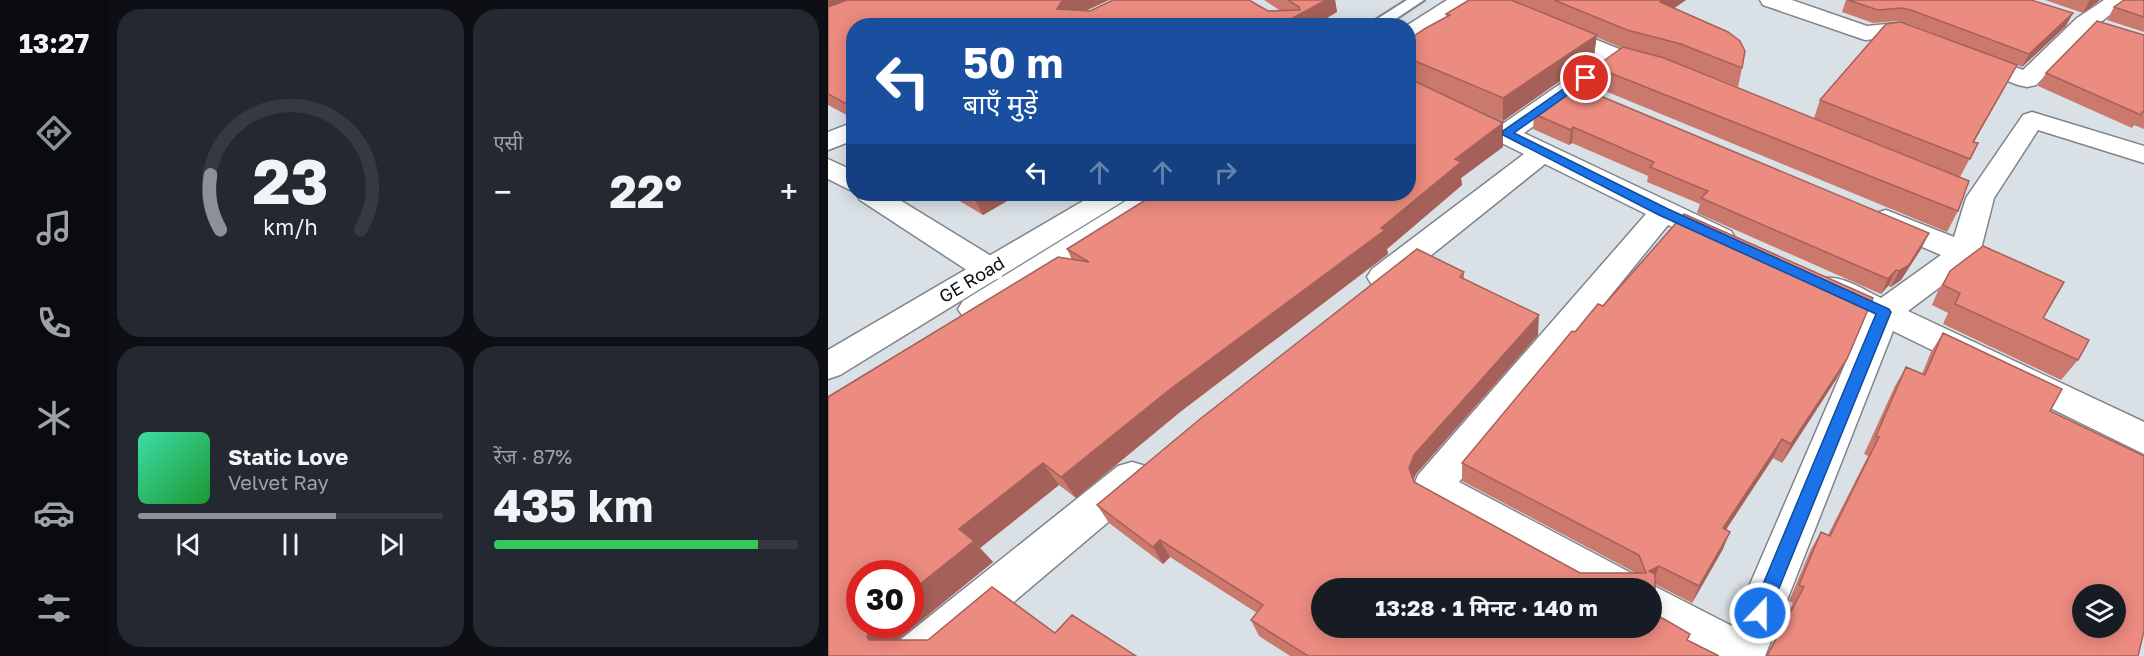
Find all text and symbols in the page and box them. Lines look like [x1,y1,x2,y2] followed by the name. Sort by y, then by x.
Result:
[19,27,89,59] text: 13:27
[963,37,1063,87] text: 50 m
[864,42,942,120] icon: left
[1560,52,1611,103] pin
[1569,61,1602,94] icon: arrive
[963,88,1038,120] text: बाएँ मुड़ें
[33,112,75,154] icon: directions
[494,130,523,154] text: एसी
[252,143,328,218] text: 23
[1020,156,1053,189] icon: left
[1083,156,1116,189] icon: ahead
[1146,156,1179,189] icon: ahead
[1209,156,1242,189] icon: right
[610,164,682,218] text: 22°
[494,172,512,211] text: −
[780,172,798,211] text: +
[33,207,75,249] icon: music
[263,214,318,240] text: km/h
[935,251,1008,307] street label: GE Road
[33,302,75,344] icon: phone
[33,397,75,439] icon: climate
[228,443,348,470] text: Static Love
[494,444,572,468] text: रेंज · 87%
[228,470,329,494] text: Velvet Ray
[494,478,653,532] text: 435 km
[33,492,75,534] icon: car
[172,528,205,561] icon: previous
[274,528,307,561] icon: pause
[375,528,408,561] icon: next
[846,560,924,638] speed limit sign: 30
[1728,581,1792,645] position arrow
[2072,584,2126,638] map controls
[2072,584,2126,638] button: layers
[33,587,75,629] icon: filters
[1375,594,1598,621] text: 13:28 · 1 मिनट · 140 m

